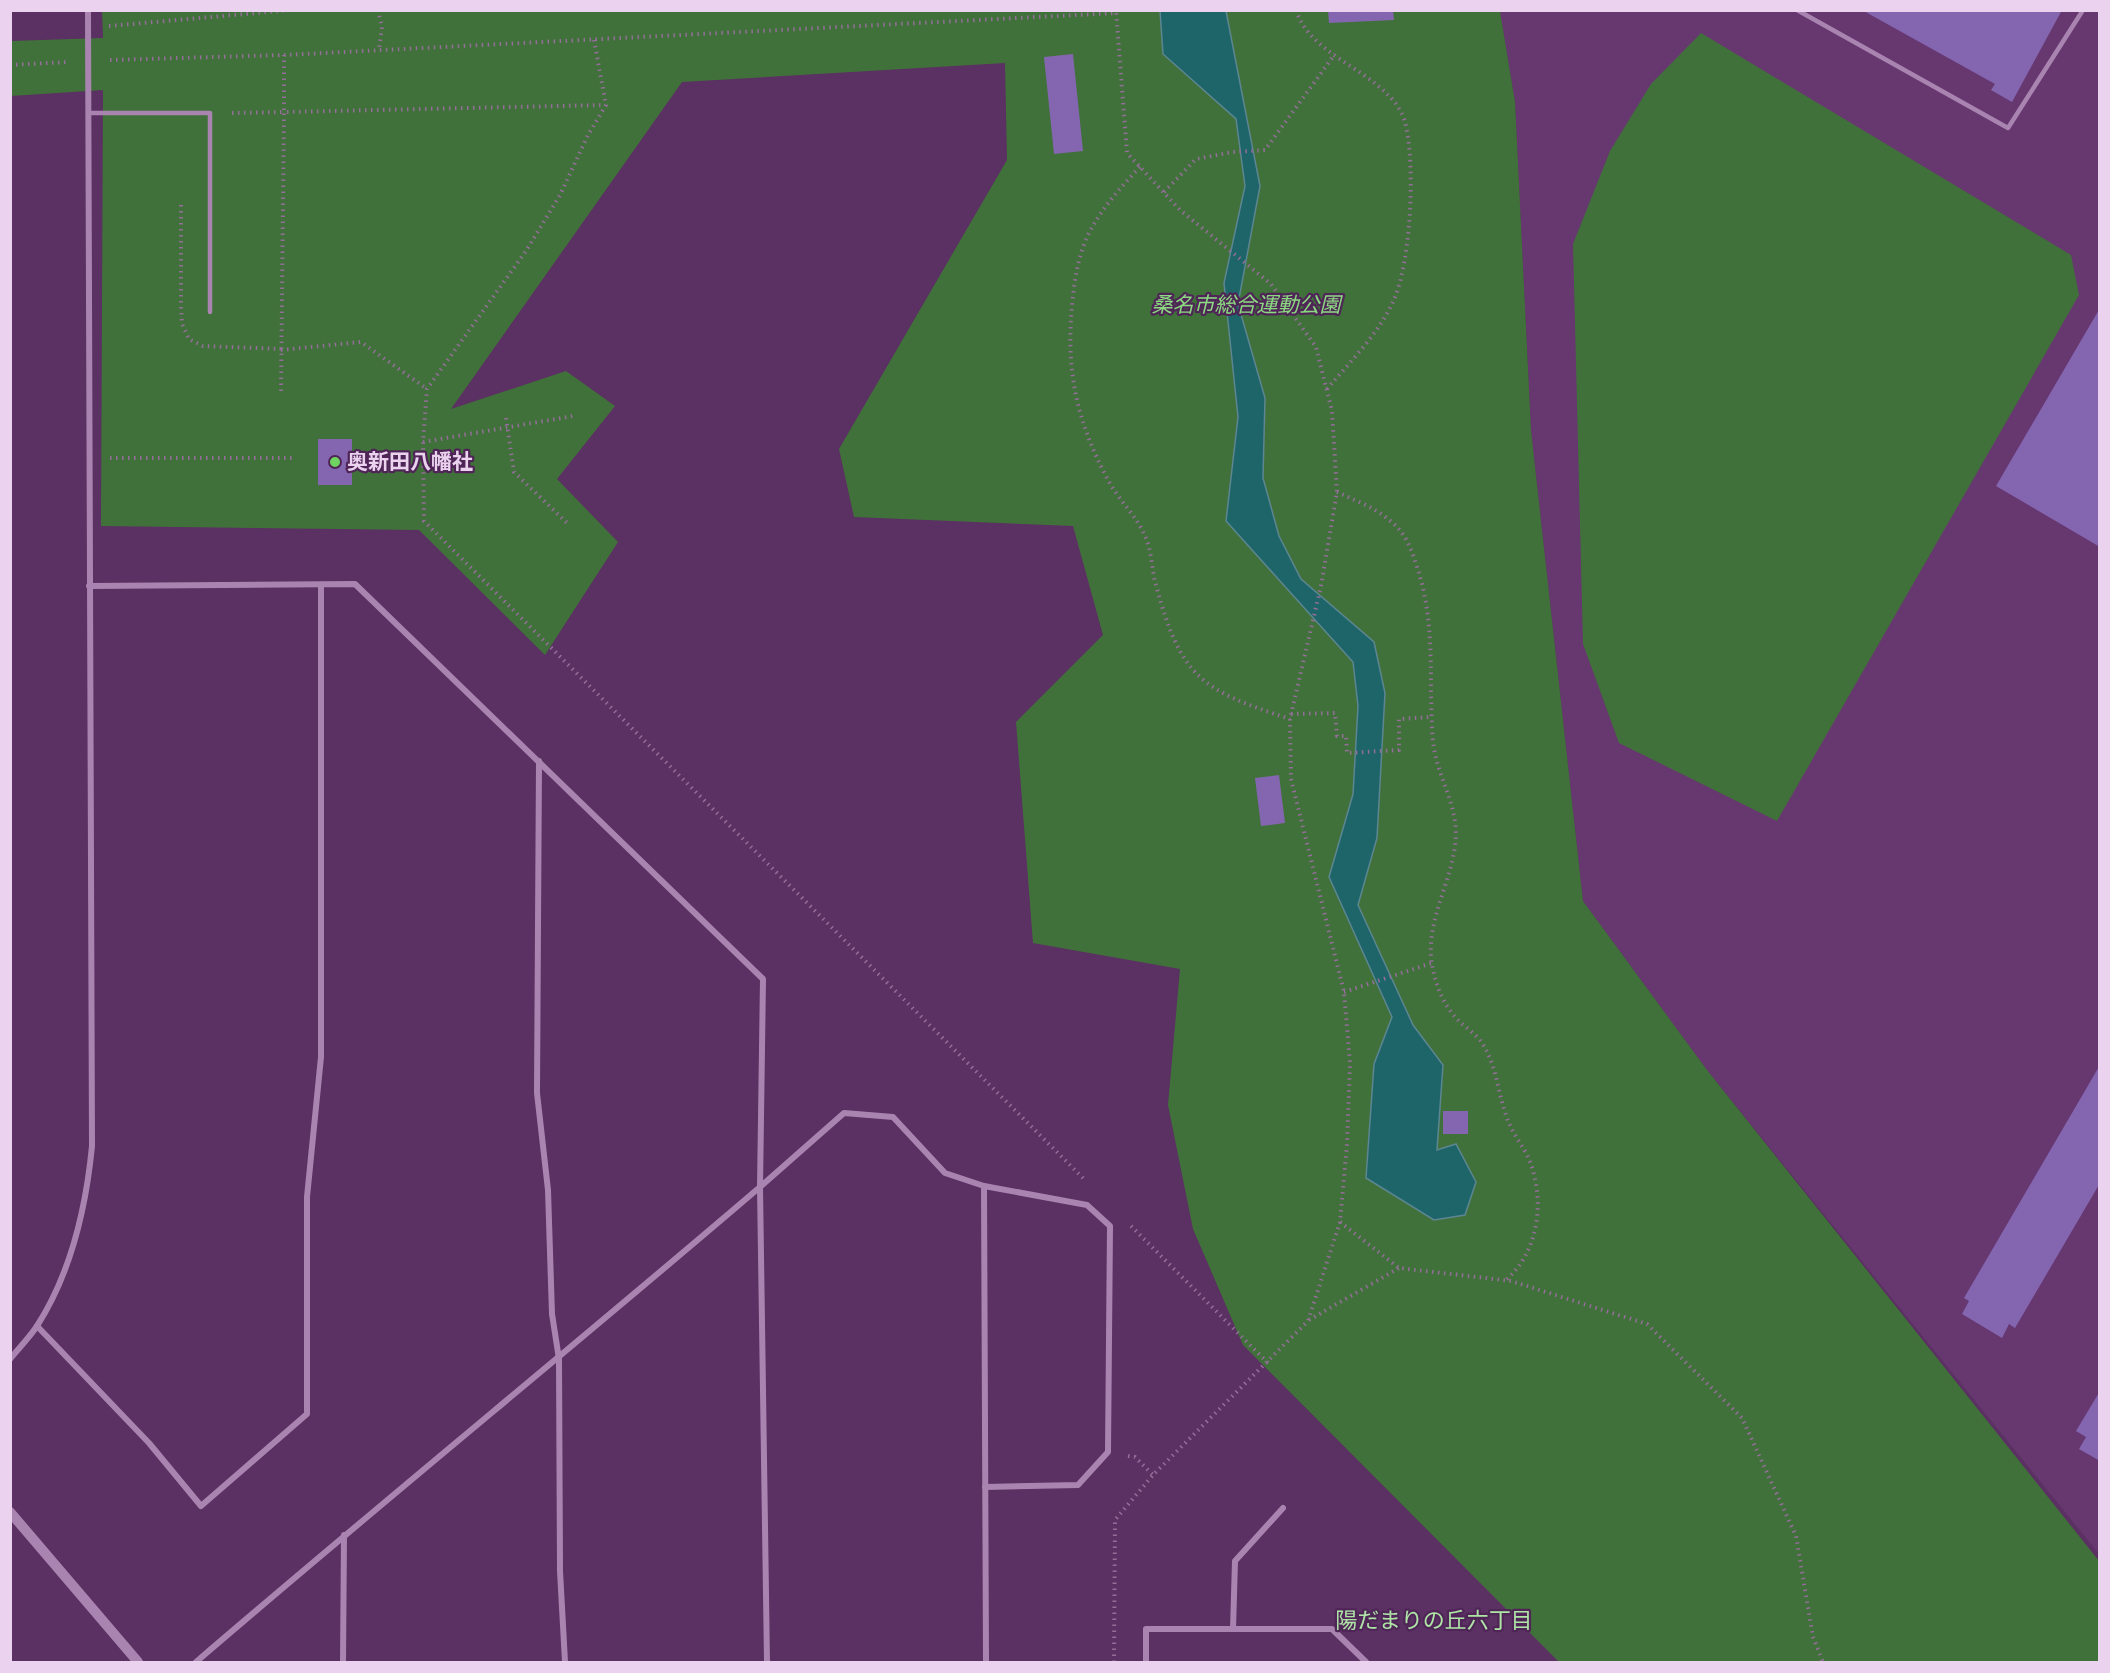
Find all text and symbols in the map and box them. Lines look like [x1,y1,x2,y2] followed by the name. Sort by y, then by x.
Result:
[1152,290,1343,318] park label: 桑名市総合運動公園
[347,447,473,475] place label: 奥新田八幡社
[328,455,342,469] marker: 奥新田八幡社
[1335,1605,1533,1634] district label: 陽だまりの丘六丁目

